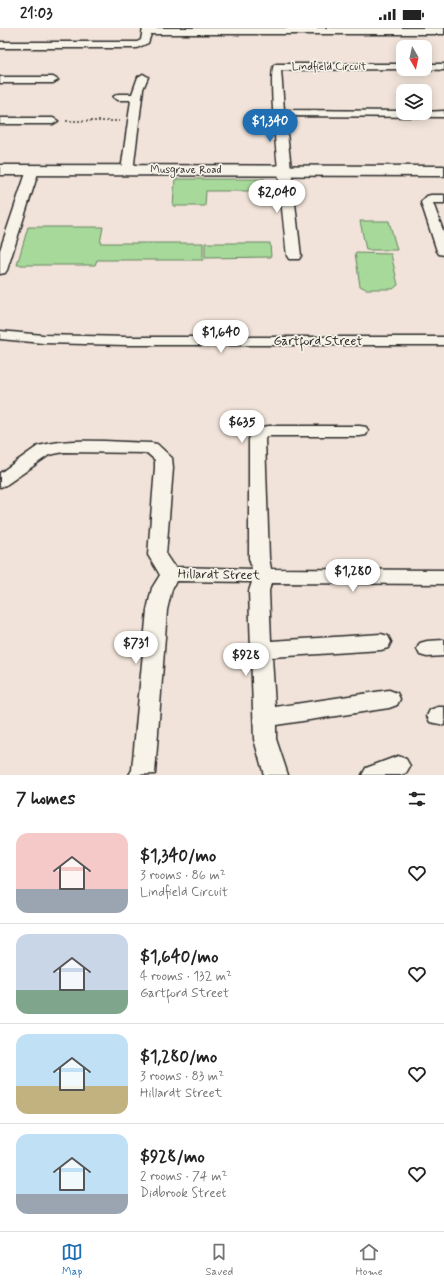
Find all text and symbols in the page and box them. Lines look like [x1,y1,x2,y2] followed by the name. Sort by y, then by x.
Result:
[20,4,53,24] text: 21:03
[396,40,432,76] north arrow
[396,40,432,120] map controls
[292,60,366,74] street label: Lindfield Circuit
[396,84,432,120] button: layers
[237,109,303,143] pin: $1,340
[252,113,288,130] text: $1,340
[150,163,222,178] street label: Musgrave Road
[244,180,310,214] pin: $2,040
[257,184,297,201] text: $2,040
[188,320,254,354] pin: $1,640
[202,324,240,341] text: $1,640
[273,333,363,352] street label: Gartford Street
[218,410,266,444] pin: $635
[228,414,256,431] text: $635
[320,559,386,593] pin: $1,280
[334,563,372,580] text: $1,280
[178,566,261,584] street label: Hillardt Street
[112,631,160,665] pin: $731
[123,635,149,652] text: $731
[222,643,270,677] pin: $928
[232,647,260,664] text: $928
[16,788,75,810] text: 7 homes
[406,788,428,810] icon: filters
[140,845,216,867] text: $1,340/mo
[48,849,96,897] icon: home
[406,862,428,884] icon: heart
[140,867,226,884] text: 3 rooms · 86 m²
[140,884,228,901] text: Lindfield Circuit
[140,946,218,968] text: $1,640/mo
[48,950,96,998] icon: home
[406,963,428,985] icon: heart
[140,968,232,985] text: 4 rooms · 132 m²
[140,985,229,1002] text: Gartford Street
[140,1046,217,1068] text: $1,280/mo
[48,1050,96,1098] icon: home
[406,1063,428,1085] icon: heart
[140,1068,224,1085] text: 3 rooms · 83 m²
[140,1085,222,1102] text: Hillardt Street
[140,1146,205,1168] text: $928/mo
[48,1150,96,1198] icon: home
[406,1163,428,1185] icon: heart
[140,1168,227,1185] text: 2 rooms · 74 m²
[140,1185,226,1202] text: Didbrook Street
[61,1241,83,1279] tab: Map
[205,1241,233,1279] tab: Saved
[356,1241,383,1279] tab: Home

